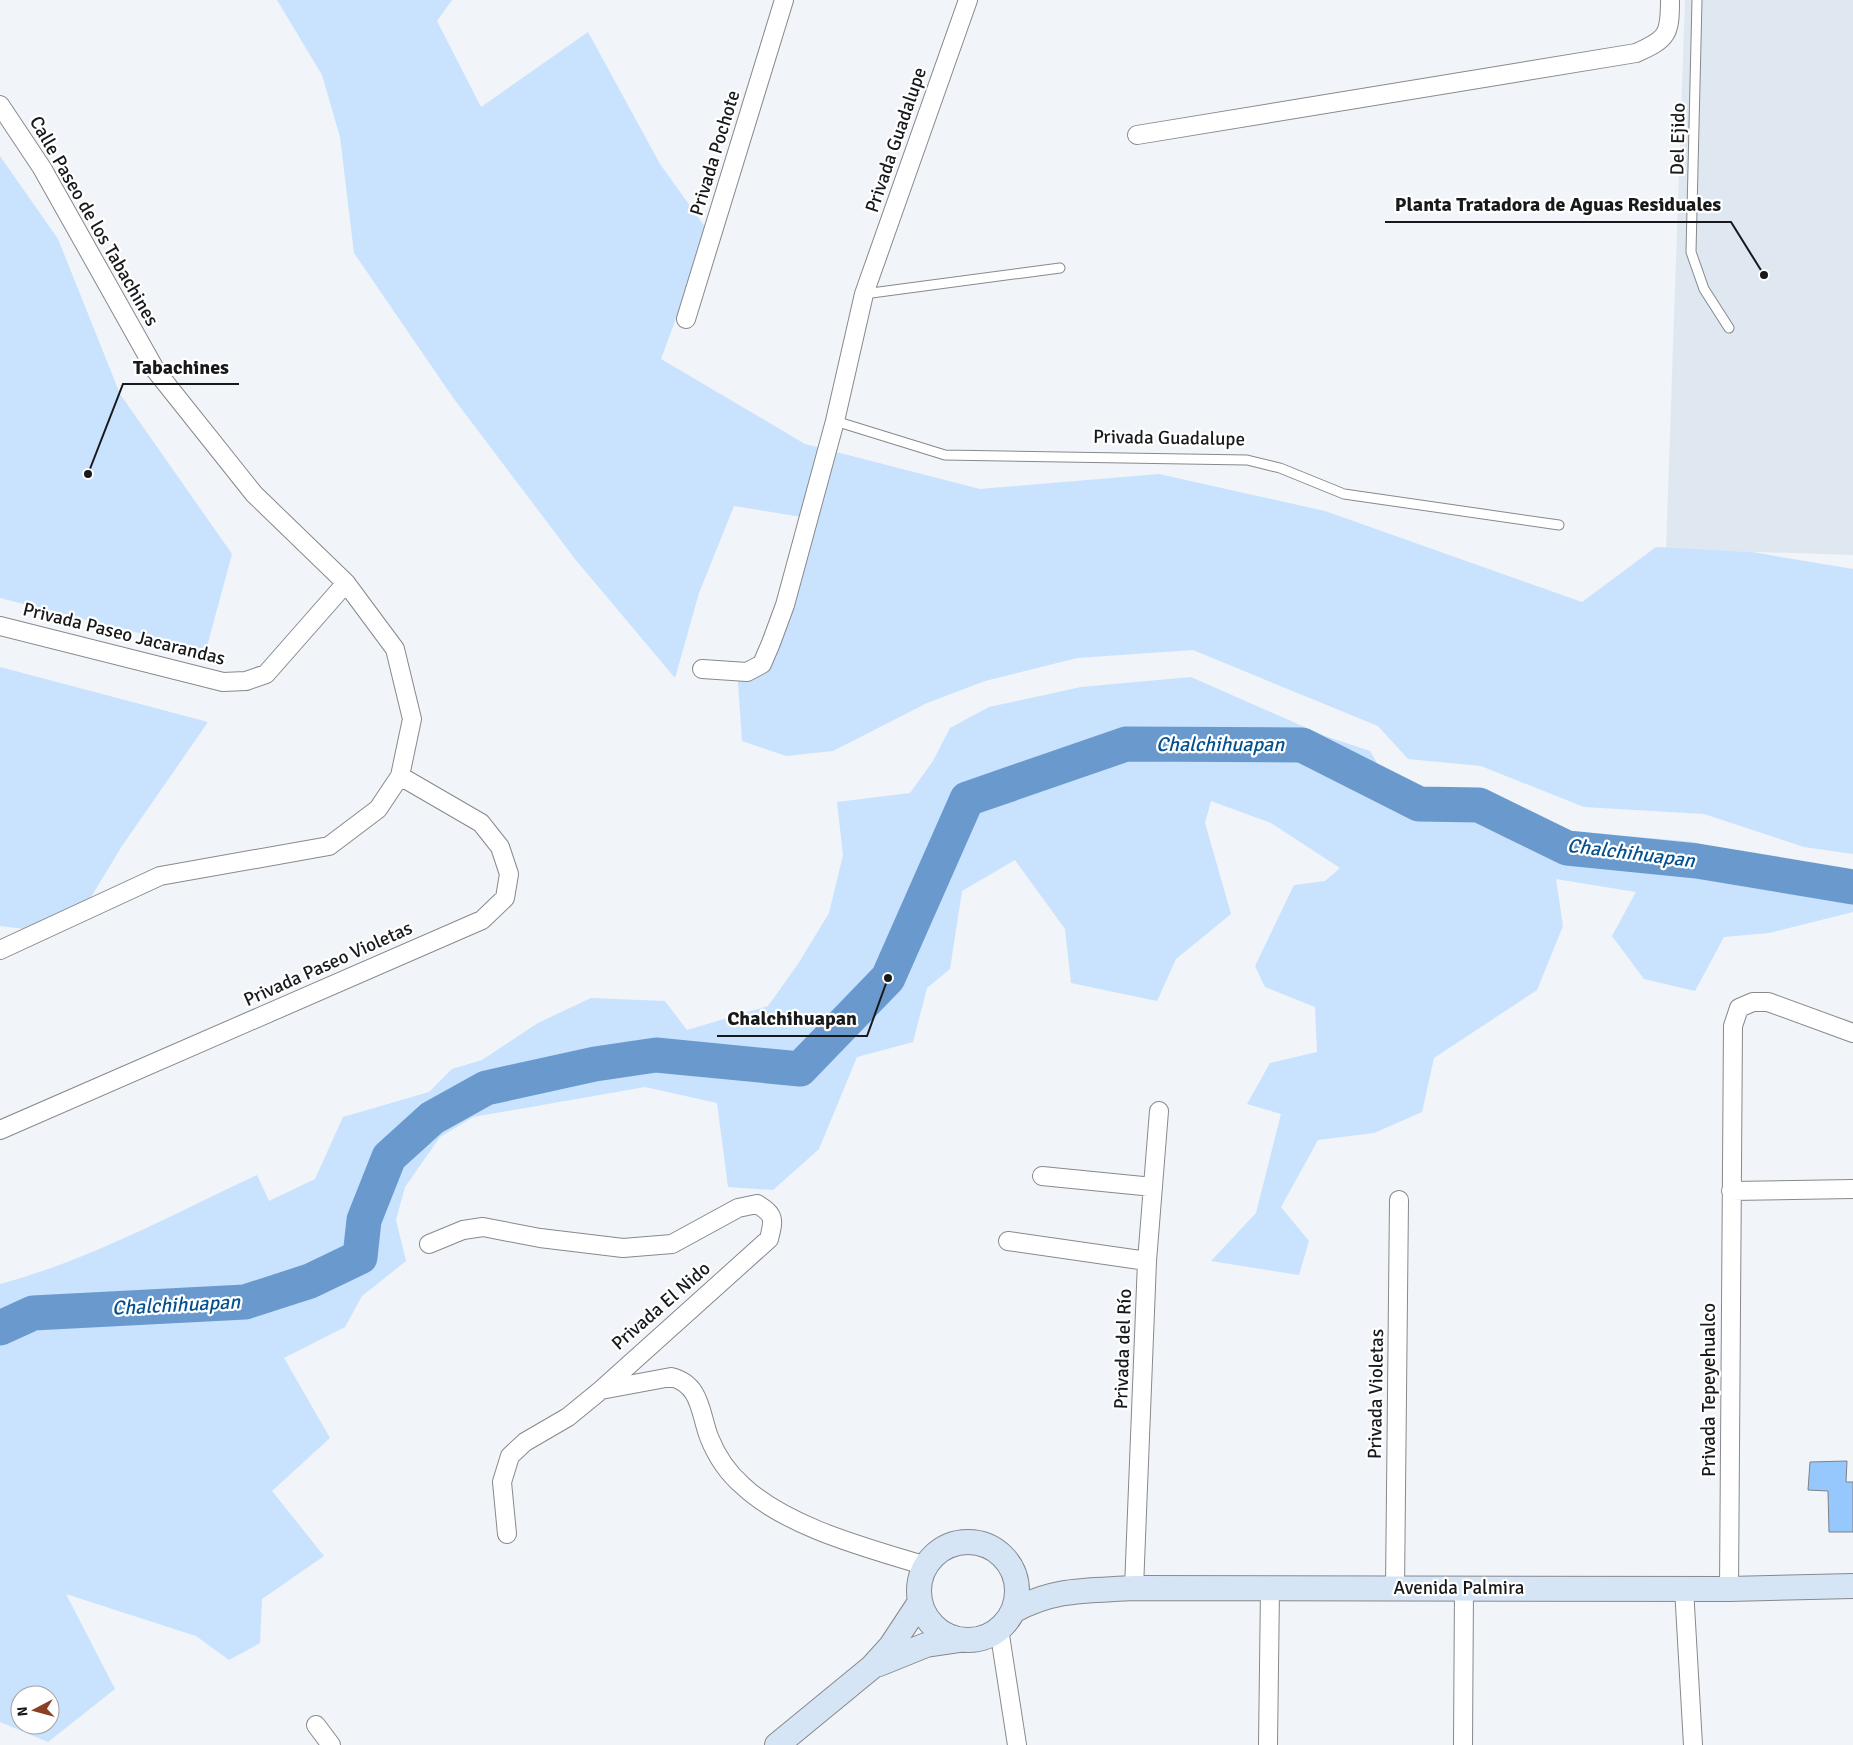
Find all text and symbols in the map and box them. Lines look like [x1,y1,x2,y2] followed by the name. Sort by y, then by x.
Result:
[860,64,932,216] street label: Privada Guadalupe
[685,87,745,219] street label: Privada Pochote
[1665,102,1691,176] street label: Del Ejido
[24,112,164,330] street label: Calle Paseo de los Tabachines
[1385,187,1731,222] callout: Planta Tratadora de Aguas Residuales
[1395,192,1721,217] text: Planta Tratadora de Aguas Residuales
[123,349,239,384] callout: Tabachines
[133,355,229,380] text: Tabachines
[1093,425,1245,451] street label: Privada Guadalupe
[20,597,228,671] street label: Privada Paseo Jacarandas
[1156,732,1285,757] water label: Chalchihuapan
[1566,833,1697,873] water label: Chalchihuapan
[240,916,416,1012] street label: Privada Paseo Violetas
[717,1001,867,1036] callout: Chalchihuapan
[727,1006,857,1031] text: Chalchihuapan
[607,1256,716,1356] street label: Privada El Nido
[1109,1288,1137,1410] street label: Privada del Río
[111,1289,242,1321] water label: Chalchihuapan
[1697,1303,1721,1477] street label: Privada Tepeyehualco
[1363,1329,1389,1459] street label: Privada Violetas
[1394,1576,1524,1600] street label: Avenida Palmira
[10,1685,60,1735] north arrow
[14,1706,32,1717] text: N

